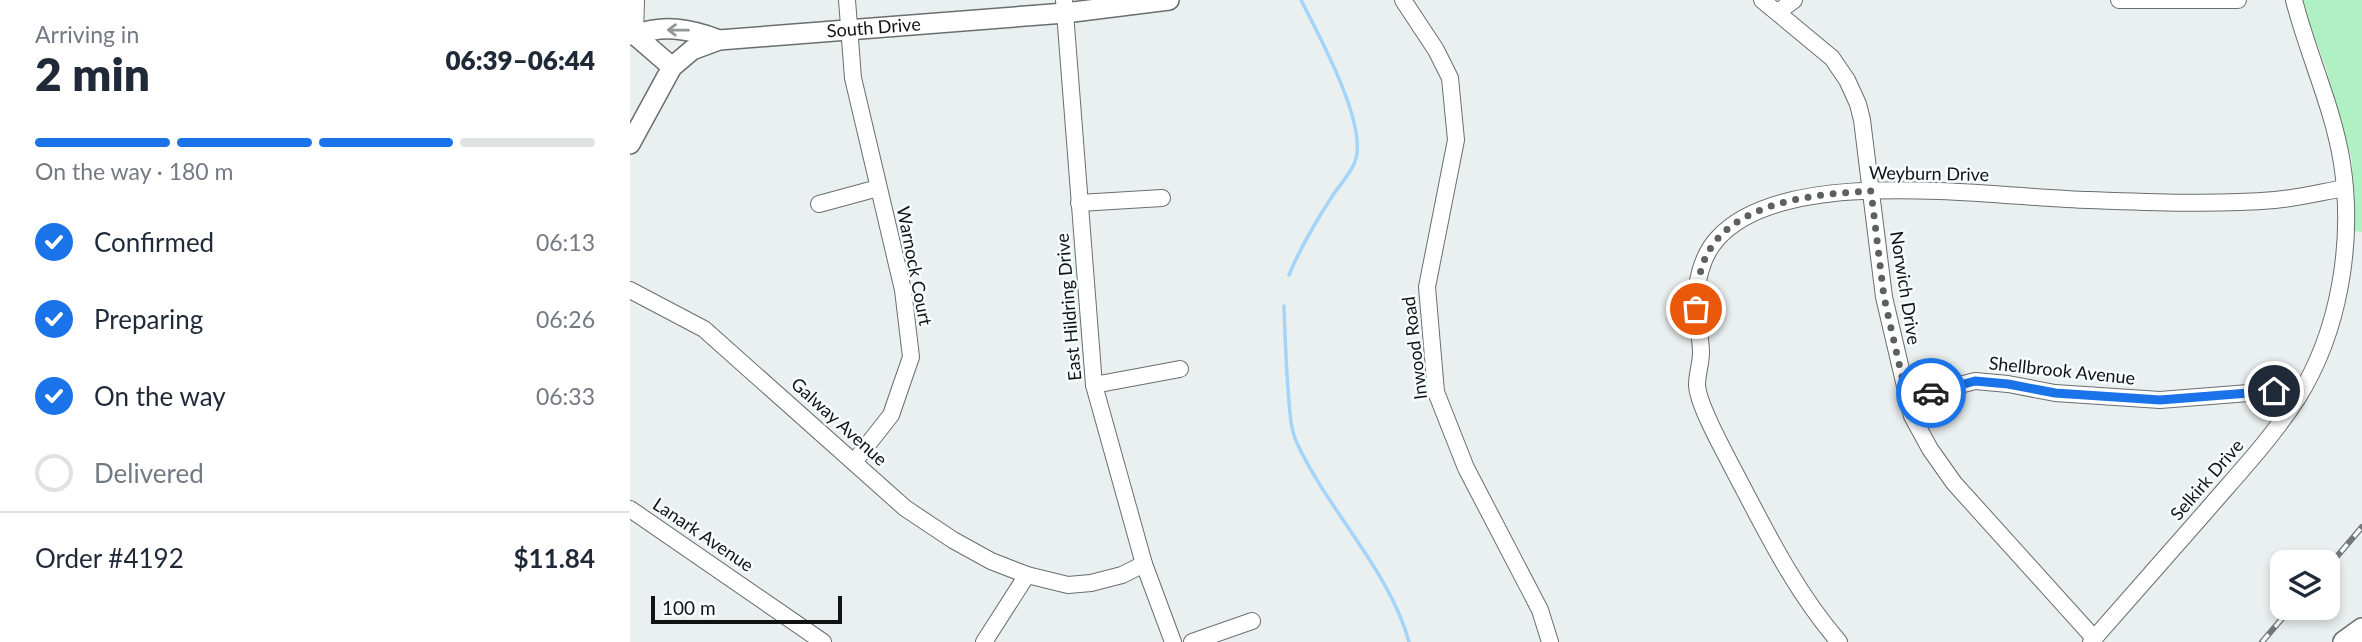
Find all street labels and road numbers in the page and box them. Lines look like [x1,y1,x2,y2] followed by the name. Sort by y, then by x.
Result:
[826,12,921,42] street label: South Drive
[1869,161,1989,185] street label: Weyburn Drive
[893,204,937,328] street label: Warnock Court
[1886,229,1926,346] street label: Norwich Drive
[1051,232,1085,382] street label: East Hildring Drive
[1397,295,1431,401] street label: Inwood Road
[1988,351,2136,389] street label: Shellbrook Avenue
[787,372,892,470] street label: Galway Avenue
[2165,434,2247,524] street label: Selkirk Drive
[649,492,758,576] street label: Lanark Avenue

